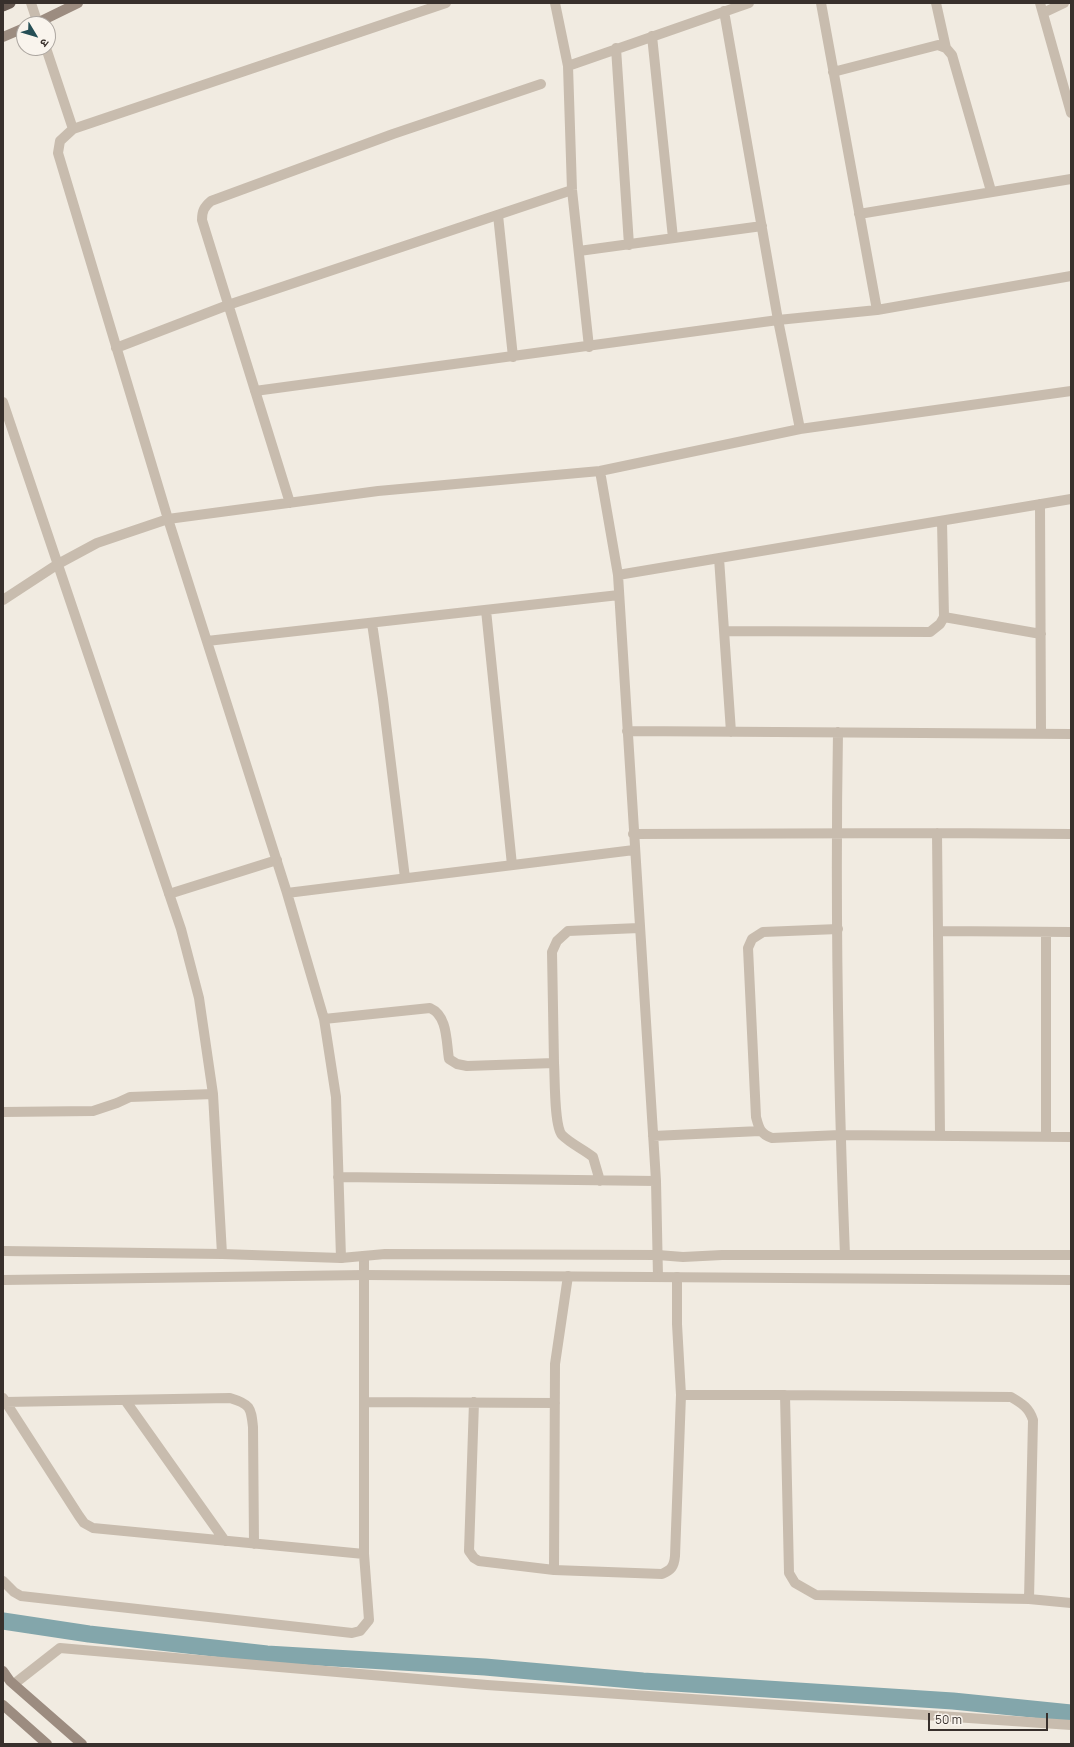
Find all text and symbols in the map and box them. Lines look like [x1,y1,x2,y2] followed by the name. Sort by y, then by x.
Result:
[16,16,56,56] north arrow
[37,36,53,50] text: उ
[930,1705,1050,1731] scale bar
[935,1711,962,1728] text: 50 m

